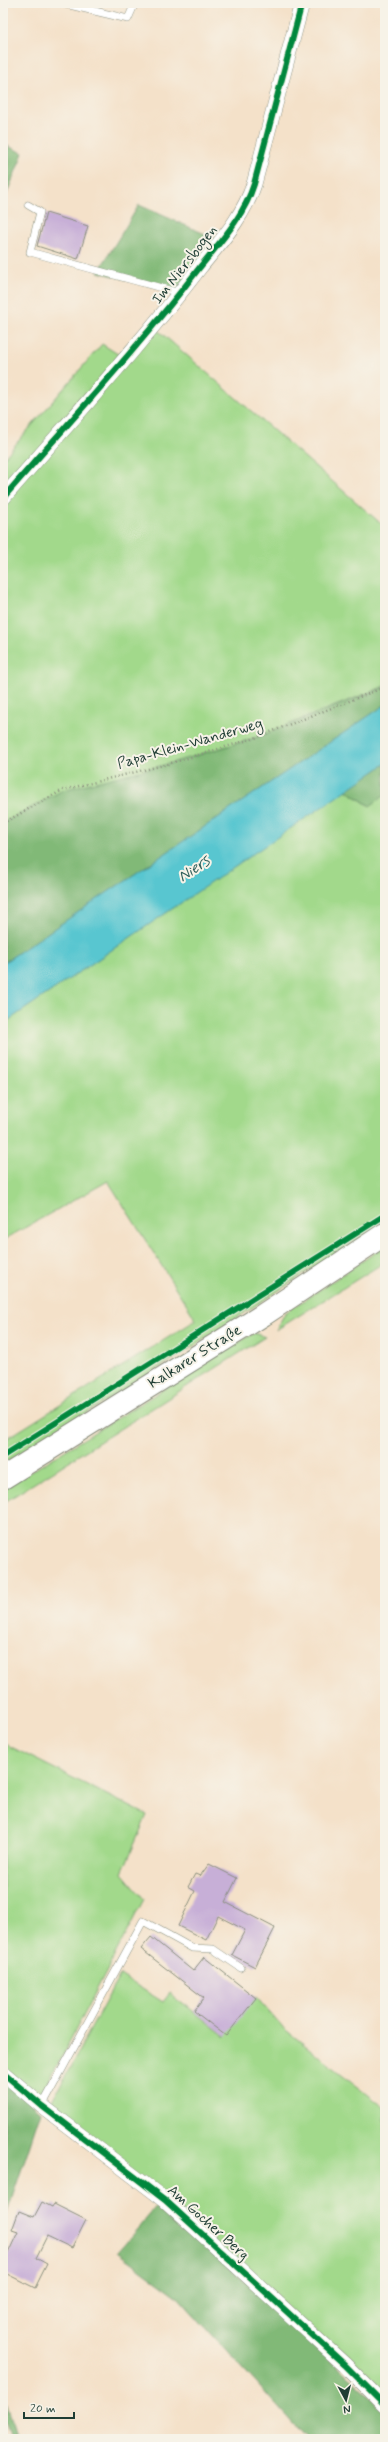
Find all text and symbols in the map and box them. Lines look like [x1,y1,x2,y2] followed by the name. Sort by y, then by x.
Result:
[148,221,223,309] street label: Im Niersbogen
[115,714,265,775] street label: Papa-Klein-Wanderweg
[174,850,216,887] water label: Niers
[145,1320,245,1394] street label: Kalkarer Straße
[163,2181,253,2265] street label: Am Gocher Berg
[326,2380,366,2420] north arrow
[24,2394,74,2420] scale bar
[30,2401,56,2417] text: 20 m
[343,2402,352,2416] text: N

